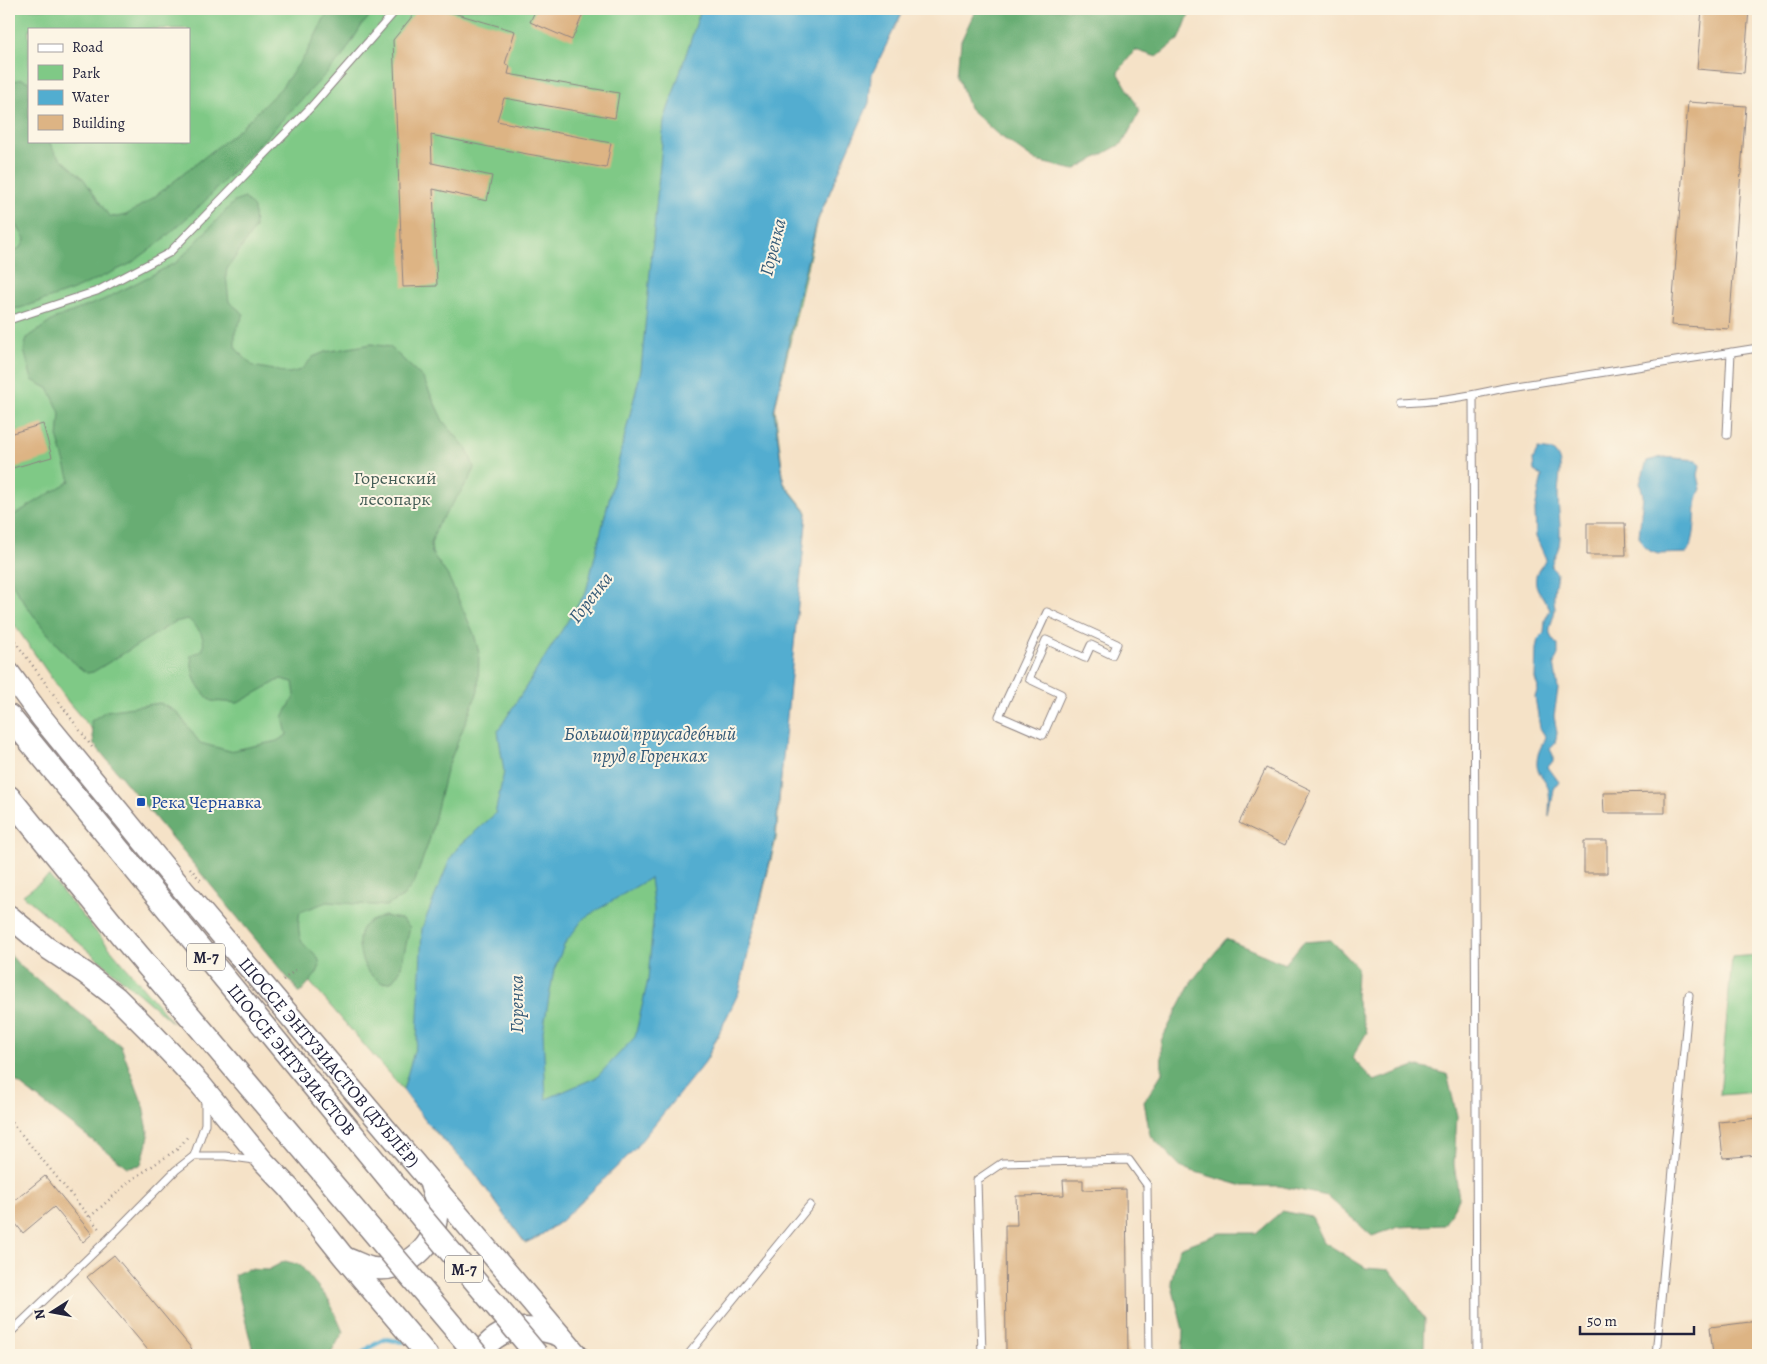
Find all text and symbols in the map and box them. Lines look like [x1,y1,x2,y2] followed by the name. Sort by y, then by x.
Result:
[28,28,190,142] legend
[72,37,104,57] text: Road
[72,63,101,83] text: Park
[71,87,109,107] text: Water
[72,113,125,133] text: Building
[753,216,793,279] water label: Горенка
[353,466,437,511] park label: Горенский лесопарк
[563,566,619,629] water label: Горенка
[564,721,736,769] water label: Большой приусадебный пруд в Горенках
[151,790,263,814] place label: Река Чернавка
[135,796,147,808] marker: Река Чернавка
[187,944,225,970] road number: М-7
[233,952,425,1172] street label: ШОССЕ ЭНТУЗИАСТОВ (ДУБЛЁР)
[504,975,530,1033] water label: Горенка
[222,979,361,1141] street label: ШОССЕ ЭНТУЗИАСТОВ
[445,1256,483,1282] road number: М-7
[28,1286,78,1336] north arrow
[1580,1304,1693,1336] scale bar
[29,1308,50,1321] text: N
[1587,1311,1617,1331] text: 50 m

